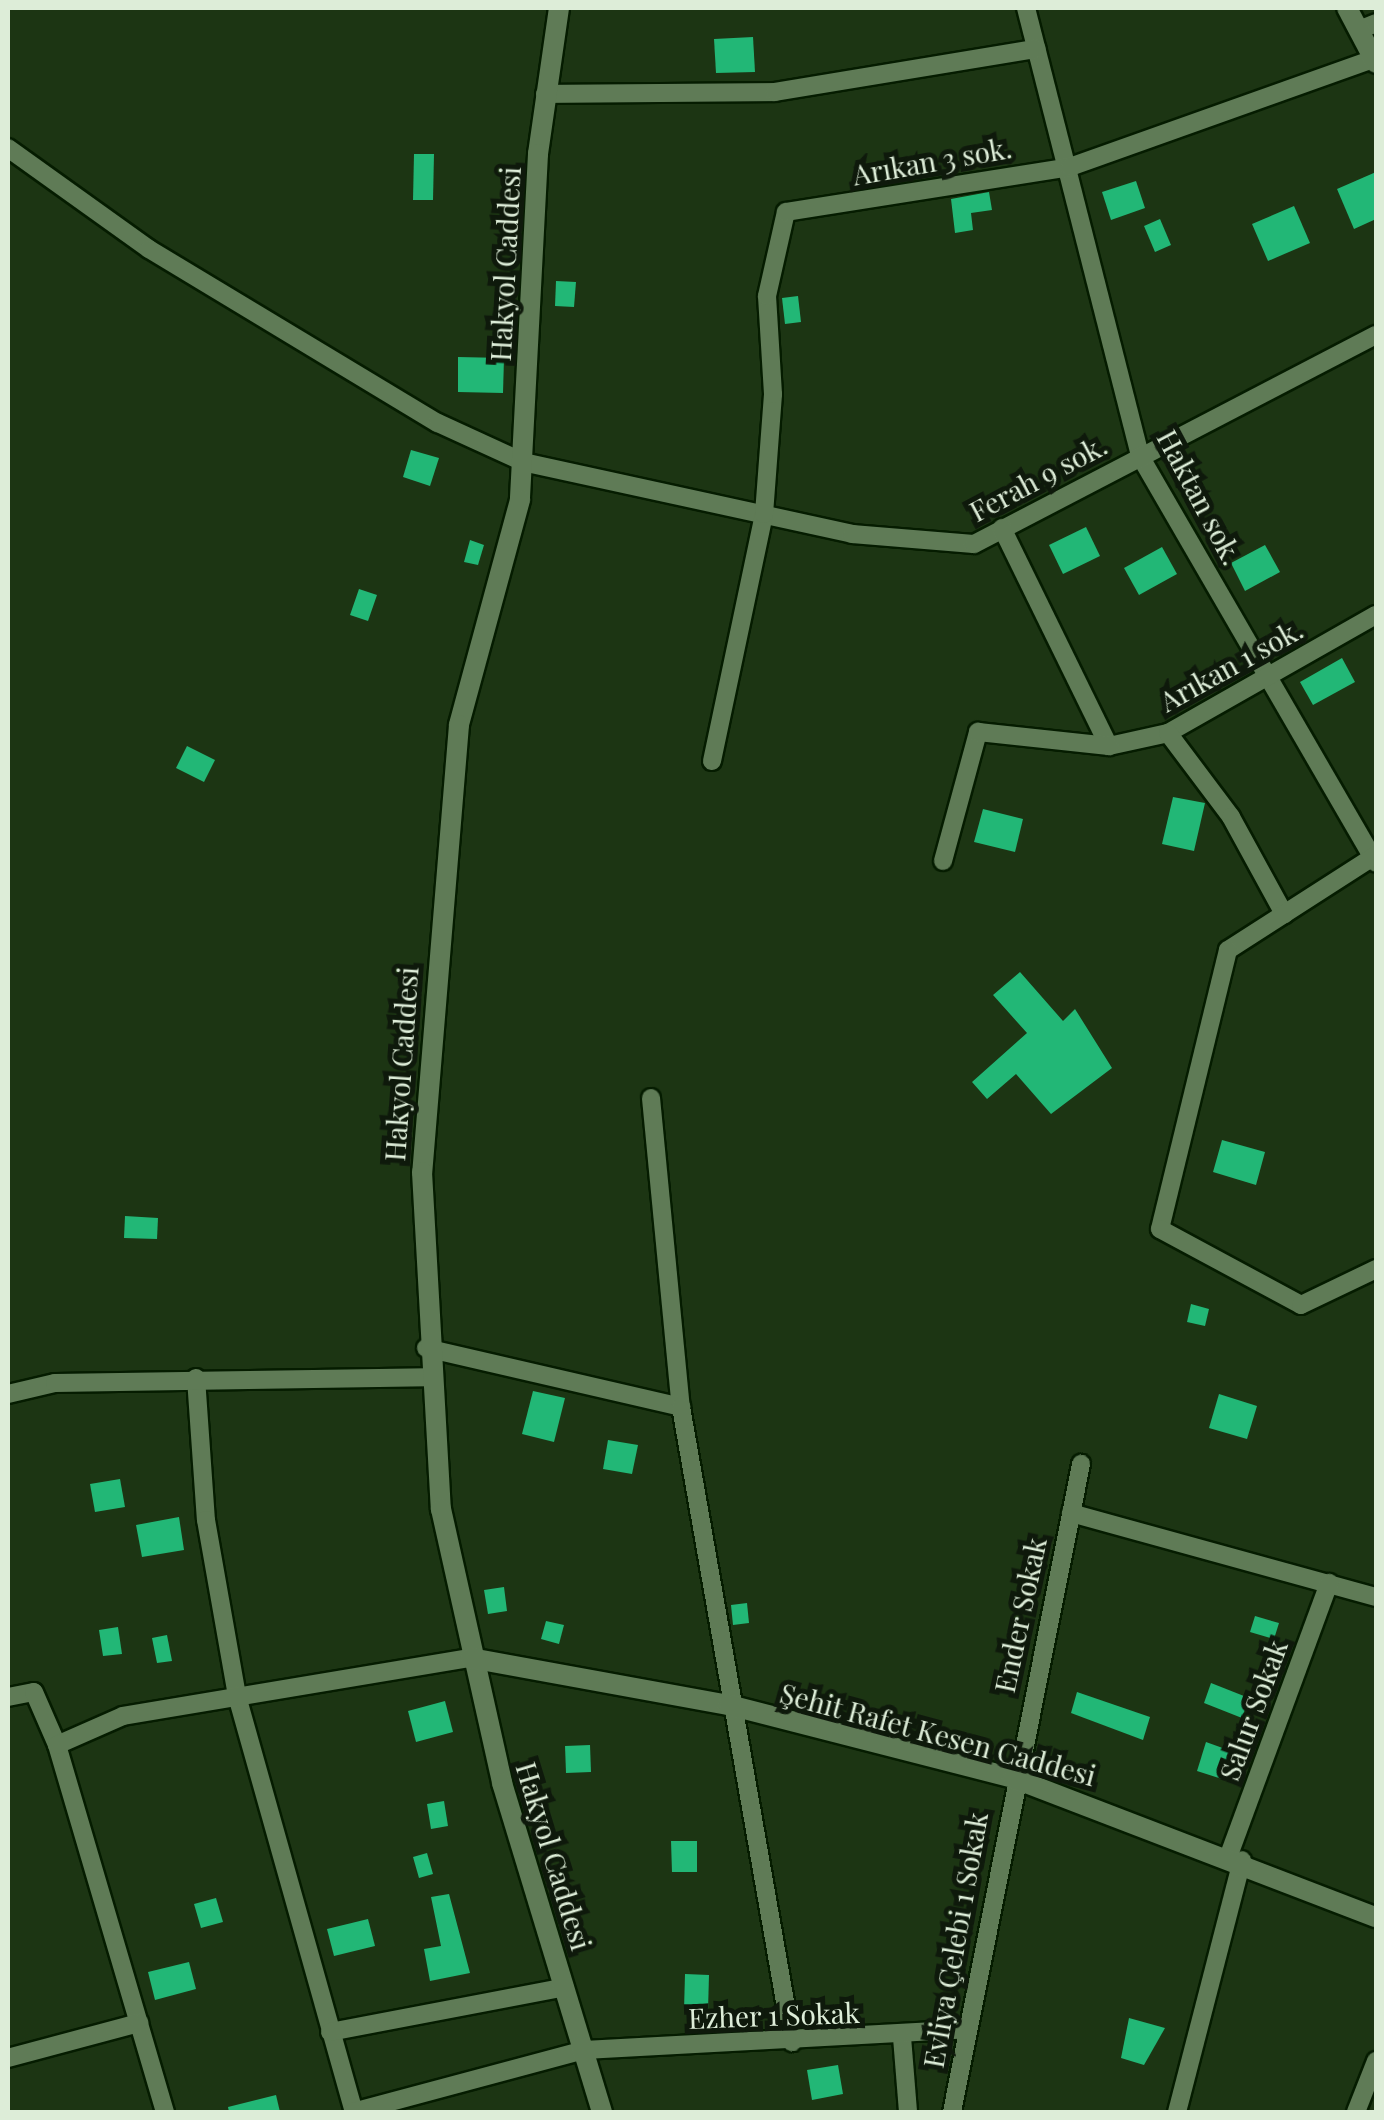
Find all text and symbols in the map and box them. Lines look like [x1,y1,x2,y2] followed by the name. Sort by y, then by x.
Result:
[850,131,1014,191] street label: Arıkan 3 sok.
[483,166,527,362] street label: Hakyol Caddesi
[1150,424,1250,570] street label: Haktan sok.
[964,428,1112,528] street label: Ferah 9 sok.
[1154,612,1308,718] street label: Arıkan 1 sok.
[377,966,425,1162] street label: Hakyol Caddesi
[987,1534,1053,1696] street label: Ender Sokak
[1212,1635,1294,1785] street label: Salur Sokak
[776,1676,1100,1792] street label: Şehit Rafet Kesen Caddesi
[509,1758,599,1954] street label: Hakyol Caddesi
[916,1809,994,2071] street label: Evliya Çelebi 1 Sokak
[687,1995,861,2035] street label: Ezher 1 Sokak

